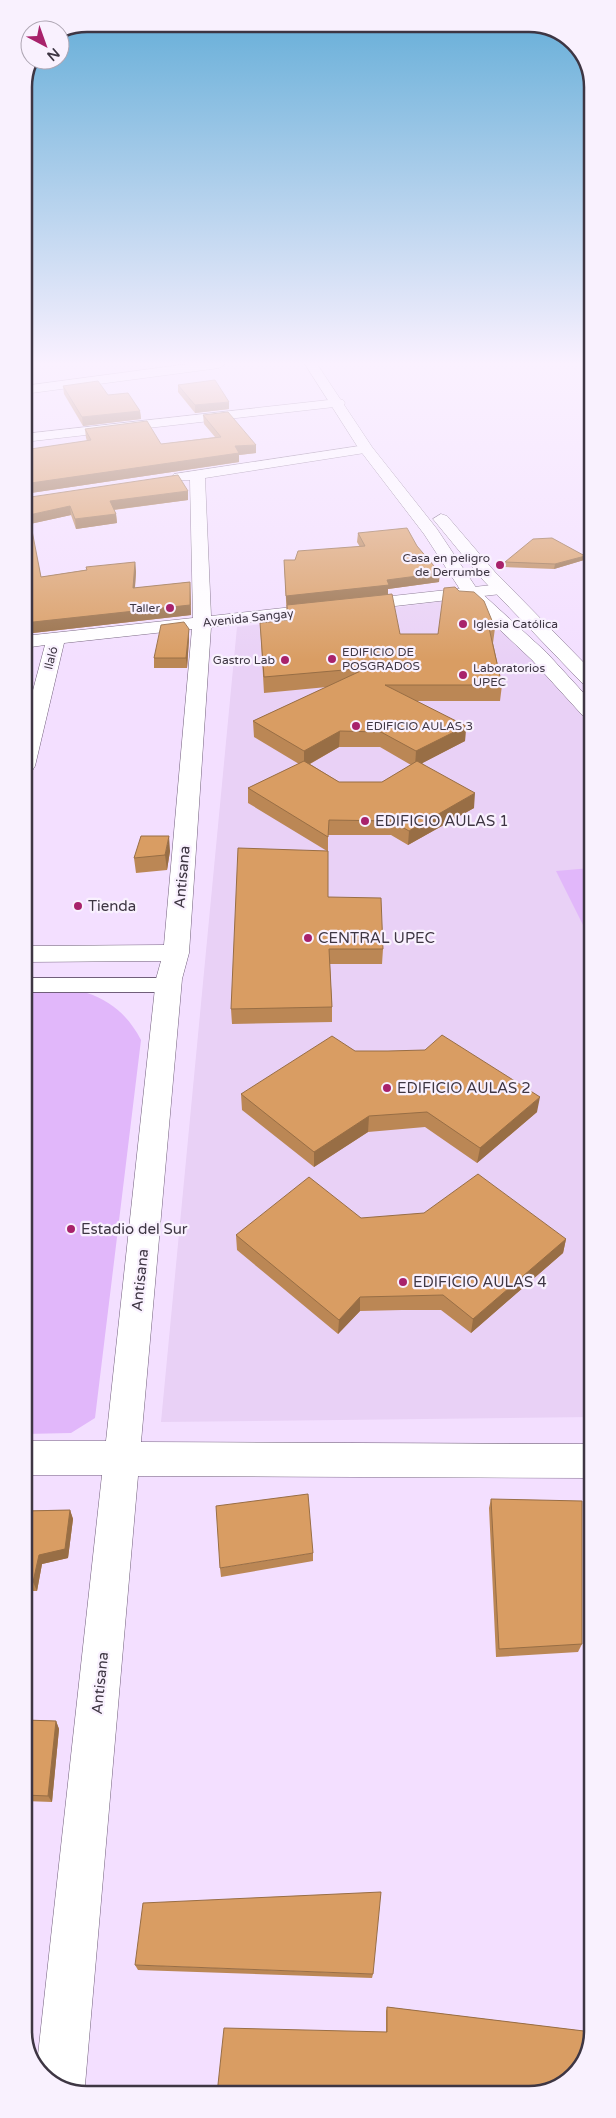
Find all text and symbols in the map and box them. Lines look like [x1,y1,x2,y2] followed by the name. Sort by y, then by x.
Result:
[20,20,70,70] north arrow
[43,44,63,65] text: N
[402,551,490,579] place label: Casa en peligro de Derrumbe
[494,559,506,571] marker: Casa en peligro de Derrumbe
[130,601,160,615] place label: Taller
[164,602,176,614] marker: Taller
[202,606,295,630] street label: Avenida Sangay
[473,617,558,631] place label: Iglesia Católica
[457,618,469,630] marker: Iglesia Católica
[41,645,61,671] street label: Ilaló
[342,645,420,673] place label: EDIFICIO DE POSGRADOS
[213,653,275,667] place label: Gastro Lab
[326,653,338,665] marker: EDIFICIO DE POSGRADOS
[279,654,291,666] marker: Gastro Lab
[473,661,545,689] place label: Laboratorios UPEC
[457,669,469,681] marker: Laboratorios UPEC
[366,719,473,733] place label: EDIFICIO AULAS 3
[350,720,362,732] marker: EDIFICIO AULAS 3
[375,812,509,830] place label: EDIFICIO AULAS 1
[359,815,371,827] marker: EDIFICIO AULAS 1
[170,845,194,909] street label: Antisana
[88,897,136,915] place label: Tienda
[72,900,84,912] marker: Tienda
[318,929,435,947] place label: CENTRAL UPEC
[302,932,314,944] marker: CENTRAL UPEC
[397,1079,531,1097] place label: EDIFICIO AULAS 2
[381,1082,393,1094] marker: EDIFICIO AULAS 2
[81,1220,188,1238] place label: Estadio del Sur
[65,1223,77,1235] marker: Estadio del Sur
[128,1248,152,1312] street label: Antisana
[413,1273,547,1291] place label: EDIFICIO AULAS 4
[397,1276,409,1288] marker: EDIFICIO AULAS 4
[88,1651,112,1715] street label: Antisana

